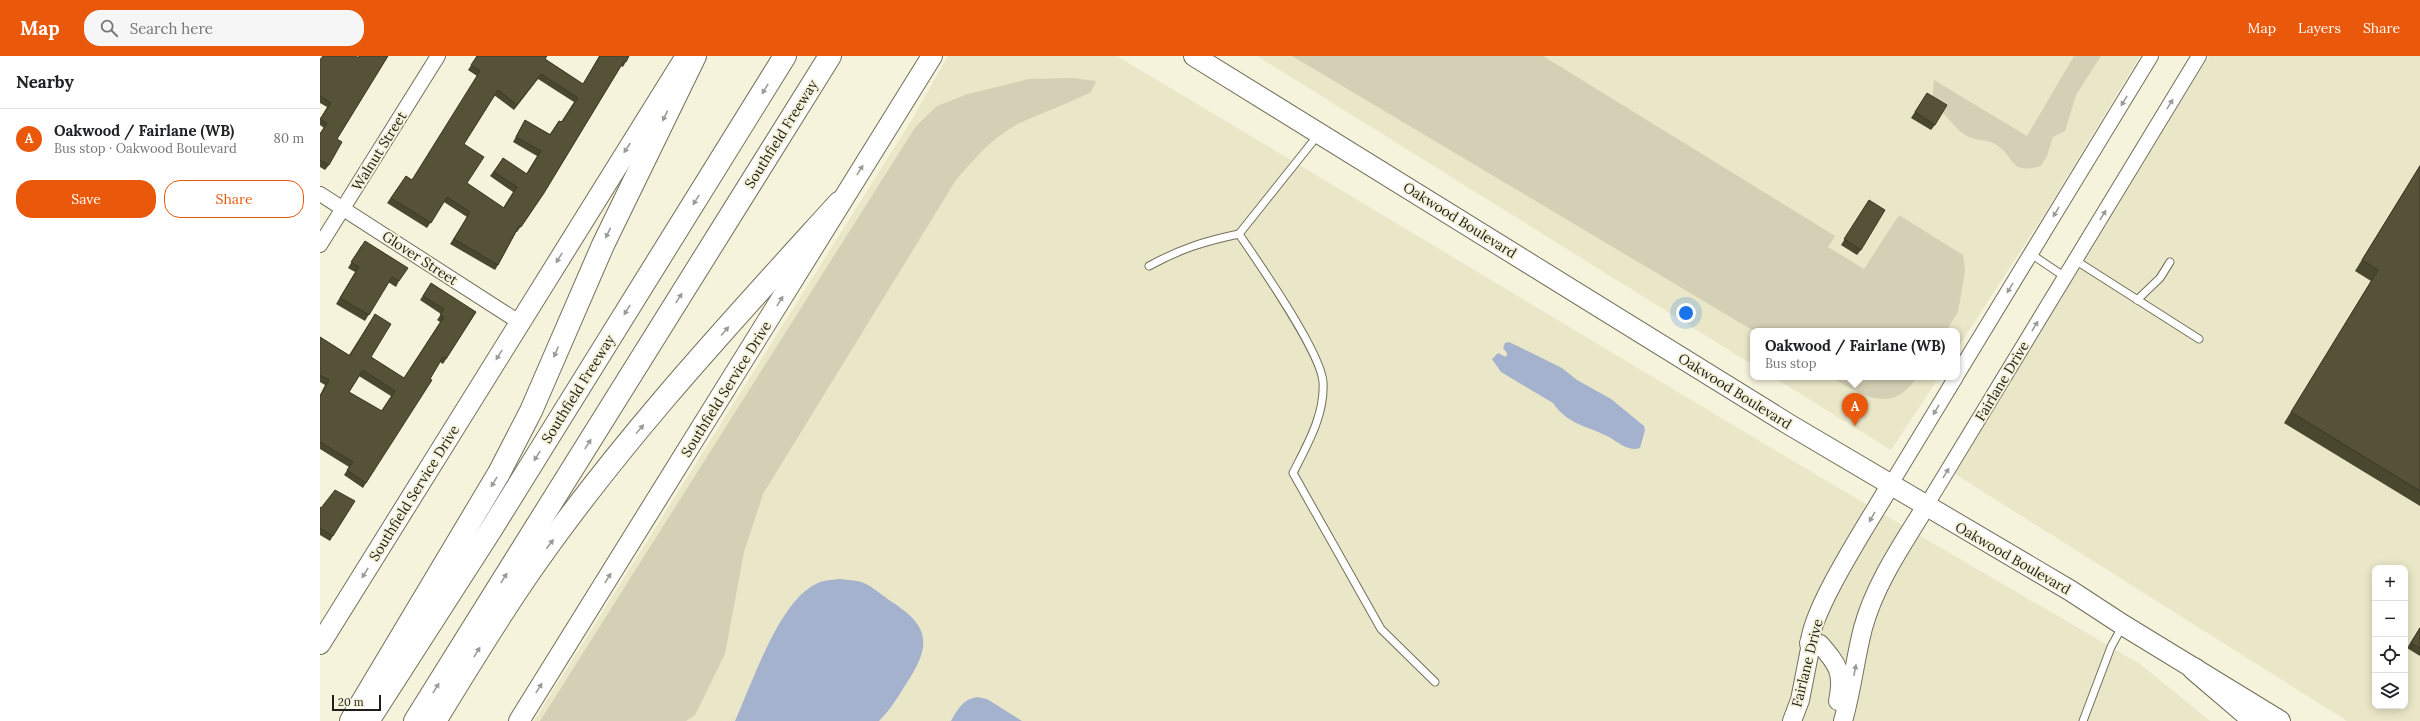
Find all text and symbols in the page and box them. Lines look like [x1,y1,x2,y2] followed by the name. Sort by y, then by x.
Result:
[84,10,364,46] search box
[20,16,60,40] text: Map
[98,17,120,39] icon: search
[130,19,213,38] text: Search here
[2248,19,2276,37] text: Map
[2298,19,2341,37] text: Layers
[2363,19,2400,37] text: Share
[16,71,74,93] text: Nearby
[740,76,822,192] street label: Southfield Freeway
[761,83,768,95] one-way arrow
[2120,95,2127,107] one-way arrow
[2166,98,2173,110] one-way arrow
[348,108,411,194] street label: Walnut Street
[662,110,669,122] one-way arrow
[54,121,234,140] text: Oakwood / Fairlane (WB)
[25,130,33,147] text: A
[274,130,304,147] text: 80 m
[54,140,237,157] text: Bus stop · Oakwood Boulevard
[623,143,631,153] one-way arrow
[856,164,863,176] one-way arrow
[1400,178,1520,262] street label: Oakwood Boulevard
[16,180,156,218] button: Save
[164,180,304,218] button: Share
[692,195,700,205] one-way arrow
[2052,207,2060,217] one-way arrow
[2099,209,2106,221] one-way arrow
[379,227,462,289] street label: Glover Street
[605,227,612,239] one-way arrow
[555,252,562,264] one-way arrow
[2007,282,2014,294] one-way arrow
[675,293,683,303] one-way arrow
[777,295,784,307] one-way arrow
[1676,303,1696,323] your location
[624,304,631,316] one-way arrow
[677,317,775,460] street label: Southfield Service Drive
[2032,320,2039,332] one-way arrow
[720,326,729,336] one-way arrow
[1750,328,1960,380] popup
[537,331,619,447] street label: Southfield Freeway
[1765,336,1945,355] text: Oakwood / Fairlane (WB)
[1971,337,2033,424] street label: Fairlane Drive
[553,347,559,359] one-way arrow
[1675,349,1795,433] street label: Oakwood Boulevard
[495,350,503,360] one-way arrow
[1765,355,1817,372] text: Bus stop
[1842,393,1868,426] pin: A
[1932,404,1939,416] one-way arrow
[365,421,463,564] street label: Southfield Service Drive
[635,425,644,434] one-way arrow
[584,439,592,449] one-way arrow
[533,450,540,462] one-way arrow
[1942,468,1950,478] one-way arrow
[491,476,498,488] one-way arrow
[1868,511,1875,523] one-way arrow
[1952,518,2074,598] street label: Oakwood Boulevard
[546,539,554,550] one-way arrow
[2372,565,2408,709] map controls
[2372,565,2408,601] button: +
[361,567,368,579] one-way arrow
[501,572,508,584] one-way arrow
[604,572,612,583] one-way arrow
[2372,601,2408,637] button: −
[1787,617,1827,709] street label: Fairlane Drive
[2372,637,2408,673] button: locate
[474,646,481,658] one-way arrow
[1852,663,1858,676] one-way arrow
[2372,673,2408,709] button: layers
[432,682,439,694] one-way arrow
[536,682,543,694] one-way arrow
[332,693,381,712] scale bar
[338,695,363,709] text: 20 m

